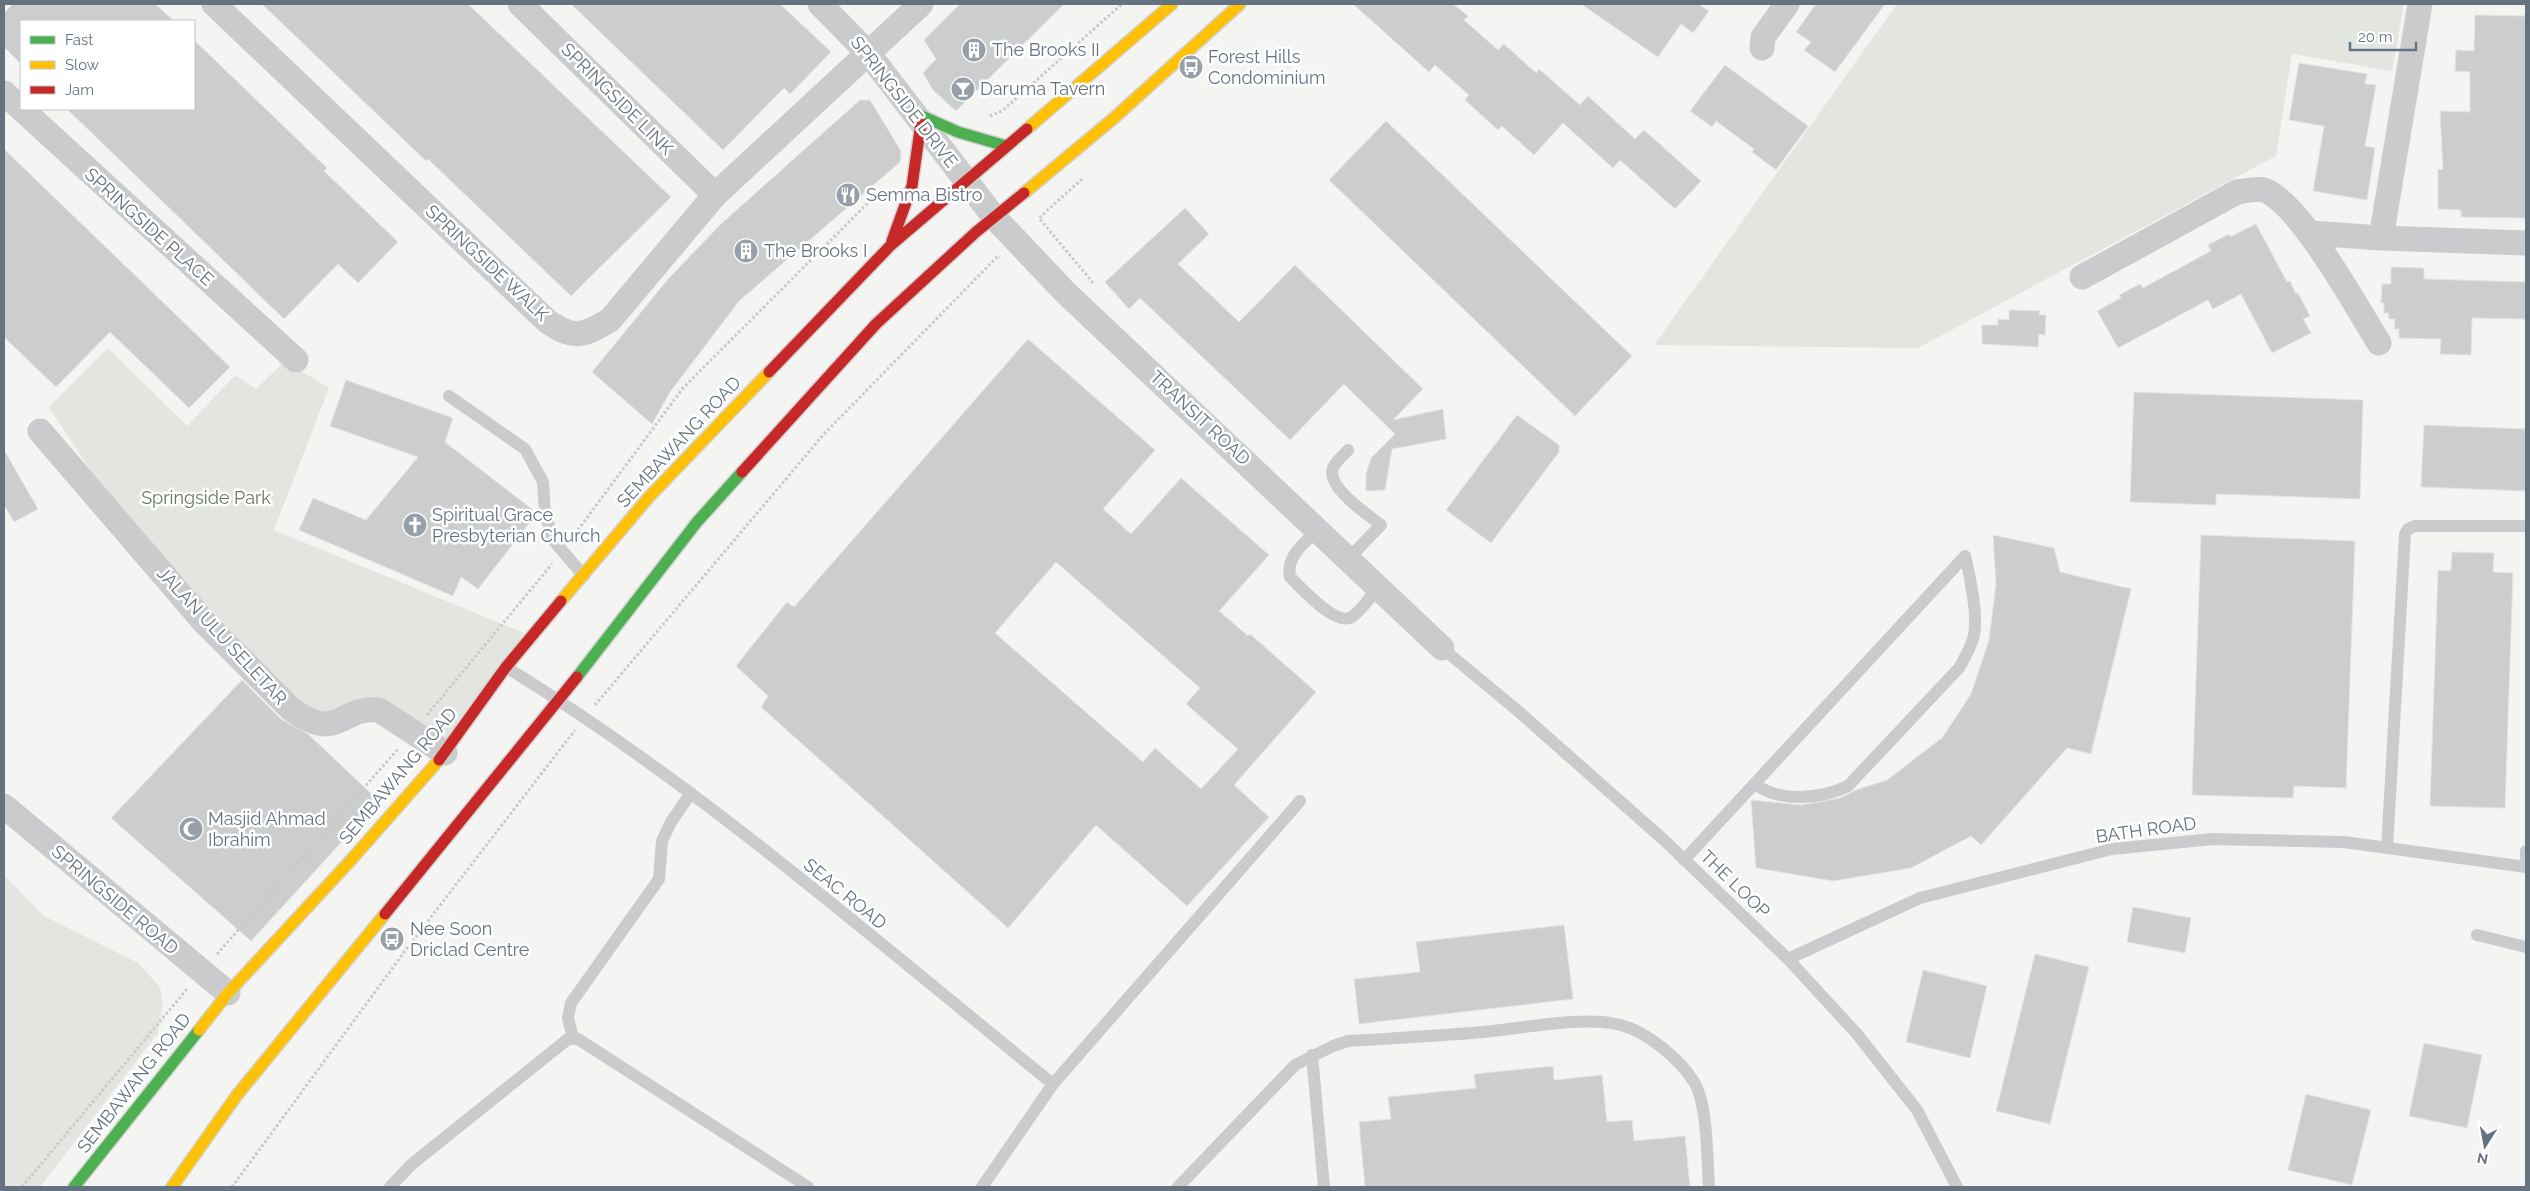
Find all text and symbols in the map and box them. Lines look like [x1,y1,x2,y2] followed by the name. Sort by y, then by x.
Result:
[20,20,195,110] legend
[2350,20,2416,52] scale bar
[2358,28,2393,46] text: 20 m
[65,31,93,49] text: Fast
[846,32,962,172] street label: SPRINGSIDE DRIVE
[961,37,987,63] building icon: The Brooks II
[557,38,678,159] street label: SPRINGSIDE LINK
[992,39,1100,60] place label: The Brooks II
[1208,46,1326,88] place label: Forest Hills Condominium
[1178,54,1204,80] bus stop icon: Forest Hills Condominium
[65,56,99,74] text: Slow
[950,76,976,102] bar icon: Daruma Tavern
[980,78,1105,99] place label: Daruma Tavern
[65,81,94,99] text: Jam
[81,163,218,290] street label: SPRINGSIDE PLACE
[835,182,861,208] restaurant icon: Semma Bistro
[866,184,983,205] place label: Semma Bistro
[422,200,553,325] street label: SPRINGSIDE WALK
[733,238,759,264] building icon: The Brooks I
[764,240,867,261] place label: The Brooks I
[1146,366,1255,469] street label: TRANSIT ROAD
[612,372,745,512] street label: SEMBAWANG ROAD
[141,487,271,508] park label: Springside Park
[432,504,601,546] place label: Spiritual Grace Presbyterian Church
[402,512,428,538] church icon: Spiritual Grace Presbyterian Church
[153,563,292,709] street label: JALAN ULU SELETAR
[334,703,461,848] street label: SEMBAWANG ROAD
[208,808,326,850] place label: Masjid Ahmad Ibrahim
[2094,812,2198,847] street label: BATH ROAD
[178,816,204,842] mosque icon: Masjid Ahmad Ibrahim
[48,841,183,959] street label: SPRINGSIDE ROAD
[1696,846,1774,922] street label: THE LOOP
[800,854,891,933] street label: SEAC ROAD
[410,918,530,960] place label: Nee Soon Driclad Centre
[379,926,405,952] bus stop icon: Nee Soon Driclad Centre
[72,1009,195,1157] street label: SEMBAWANG ROAD
[2460,1121,2510,1171] north arrow
[2476,1150,2489,1168] text: N

